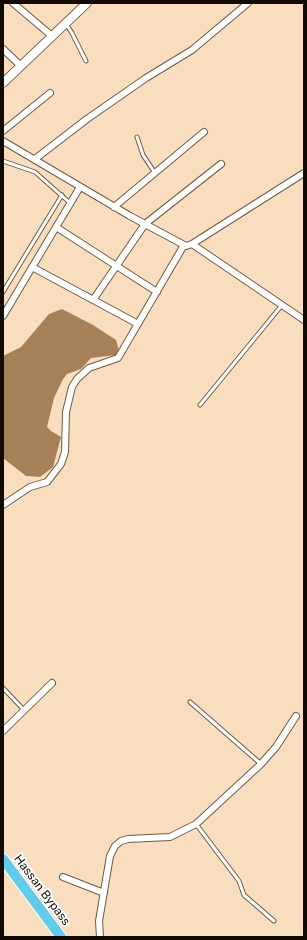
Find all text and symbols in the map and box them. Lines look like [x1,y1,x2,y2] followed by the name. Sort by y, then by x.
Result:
[11,852,73,928] street label: Hassan Bypass

